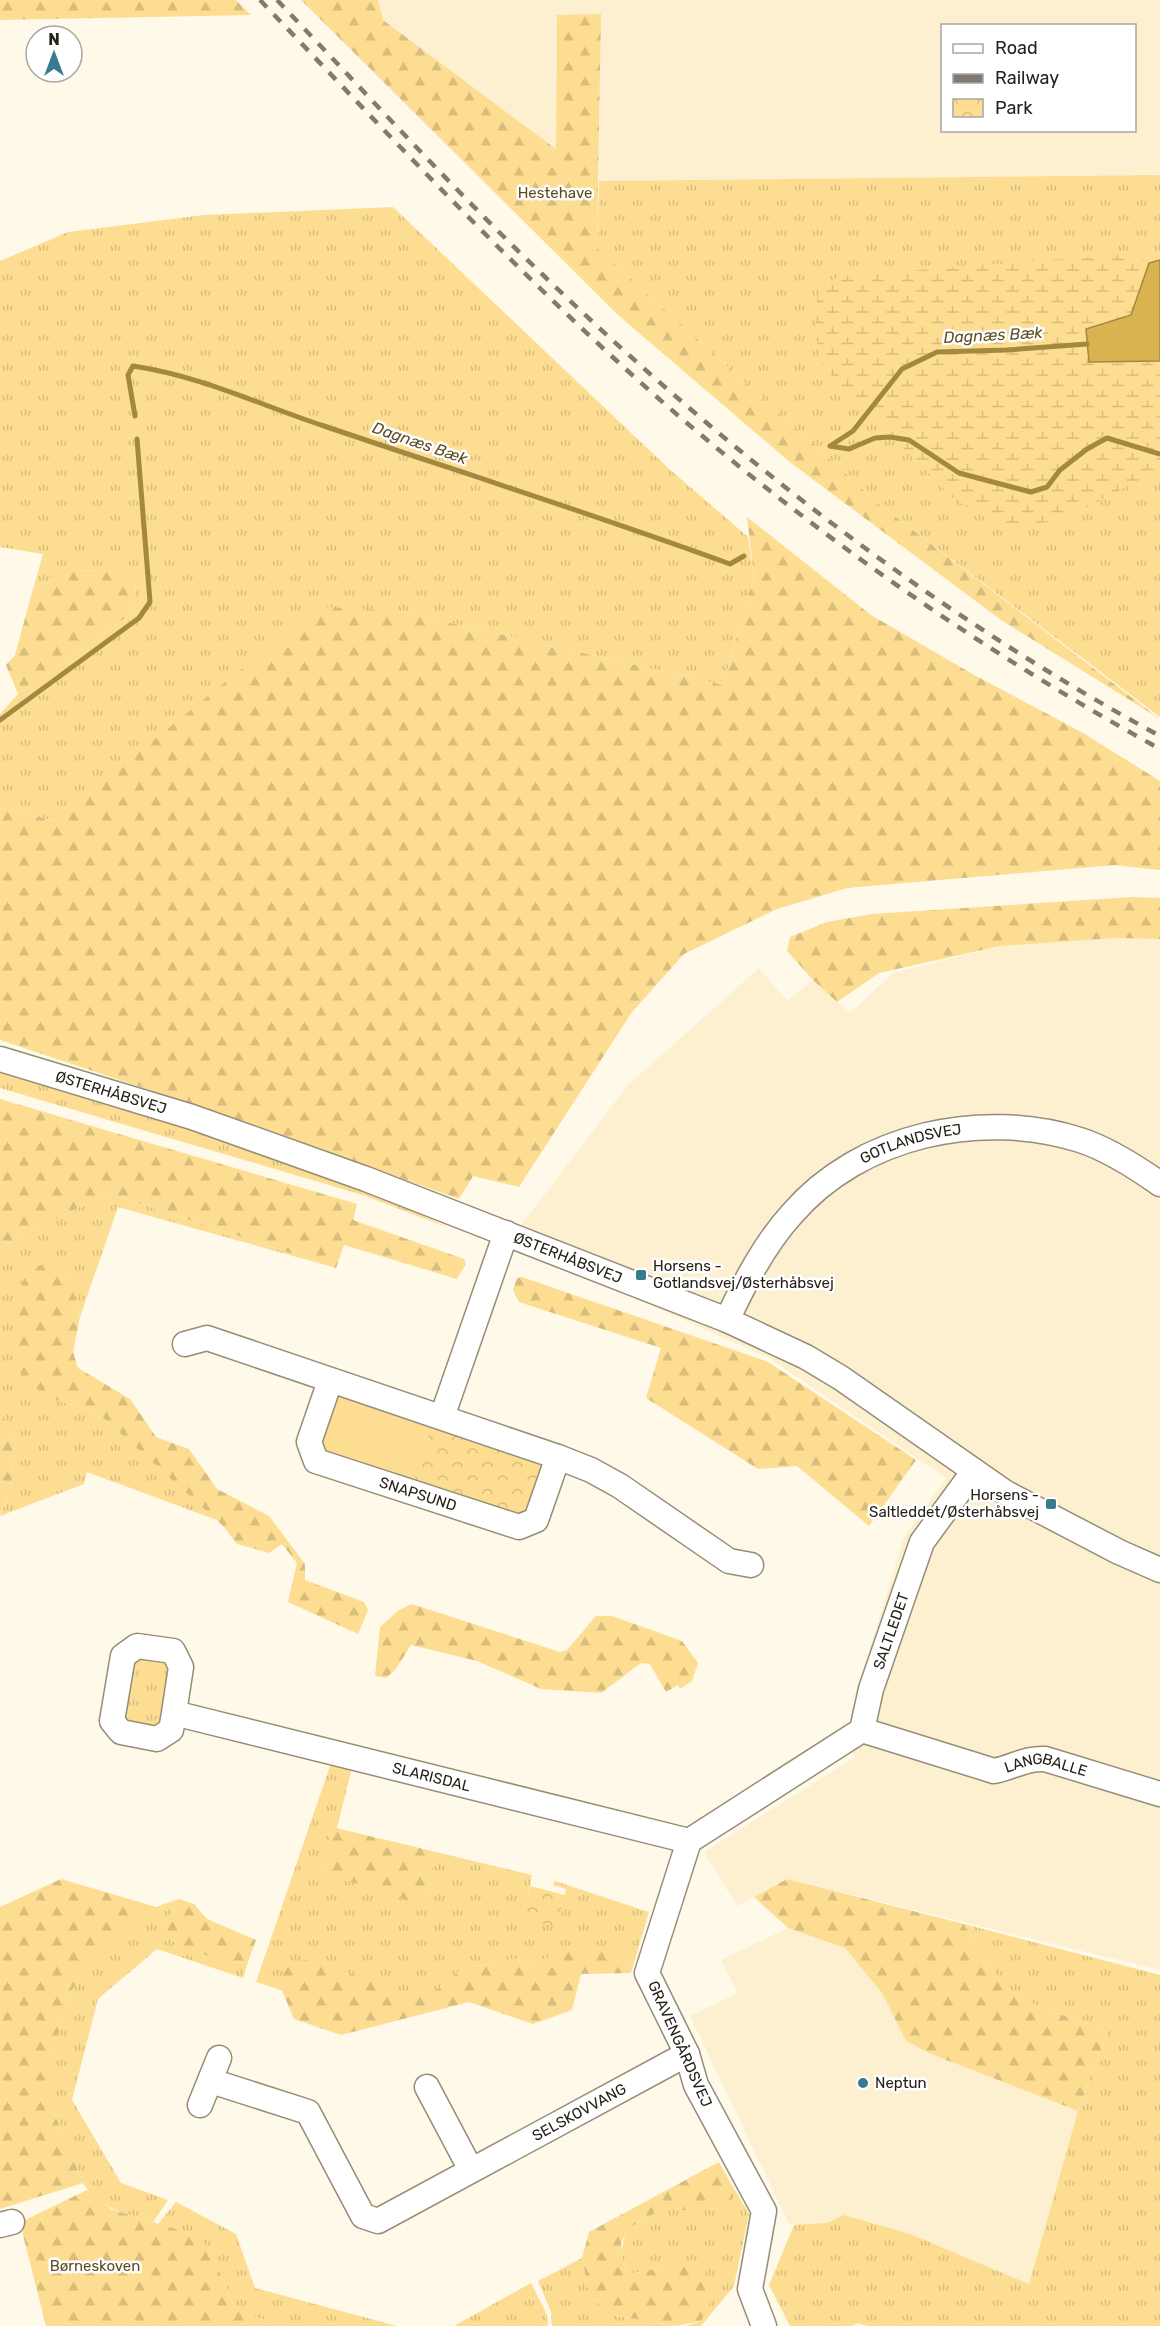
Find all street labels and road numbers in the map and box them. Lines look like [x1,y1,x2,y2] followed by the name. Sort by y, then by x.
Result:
[53,1067,169,1118] street label: ØSTERHÅBSVEJ
[857,1120,963,1167] street label: GOTLANDSVEJ
[511,1229,625,1287] street label: ØSTERHÅBSVEJ
[377,1473,459,1515] street label: SNAPSUND
[869,1590,913,1672] street label: SALTLEDET
[1002,1750,1089,1780] street label: LANGBALLE
[391,1759,473,1795] street label: SLARISDAL
[644,1978,716,2110] street label: GRAVENGÅRDSVEJ
[529,2080,629,2145] street label: SELSKOVVANG

